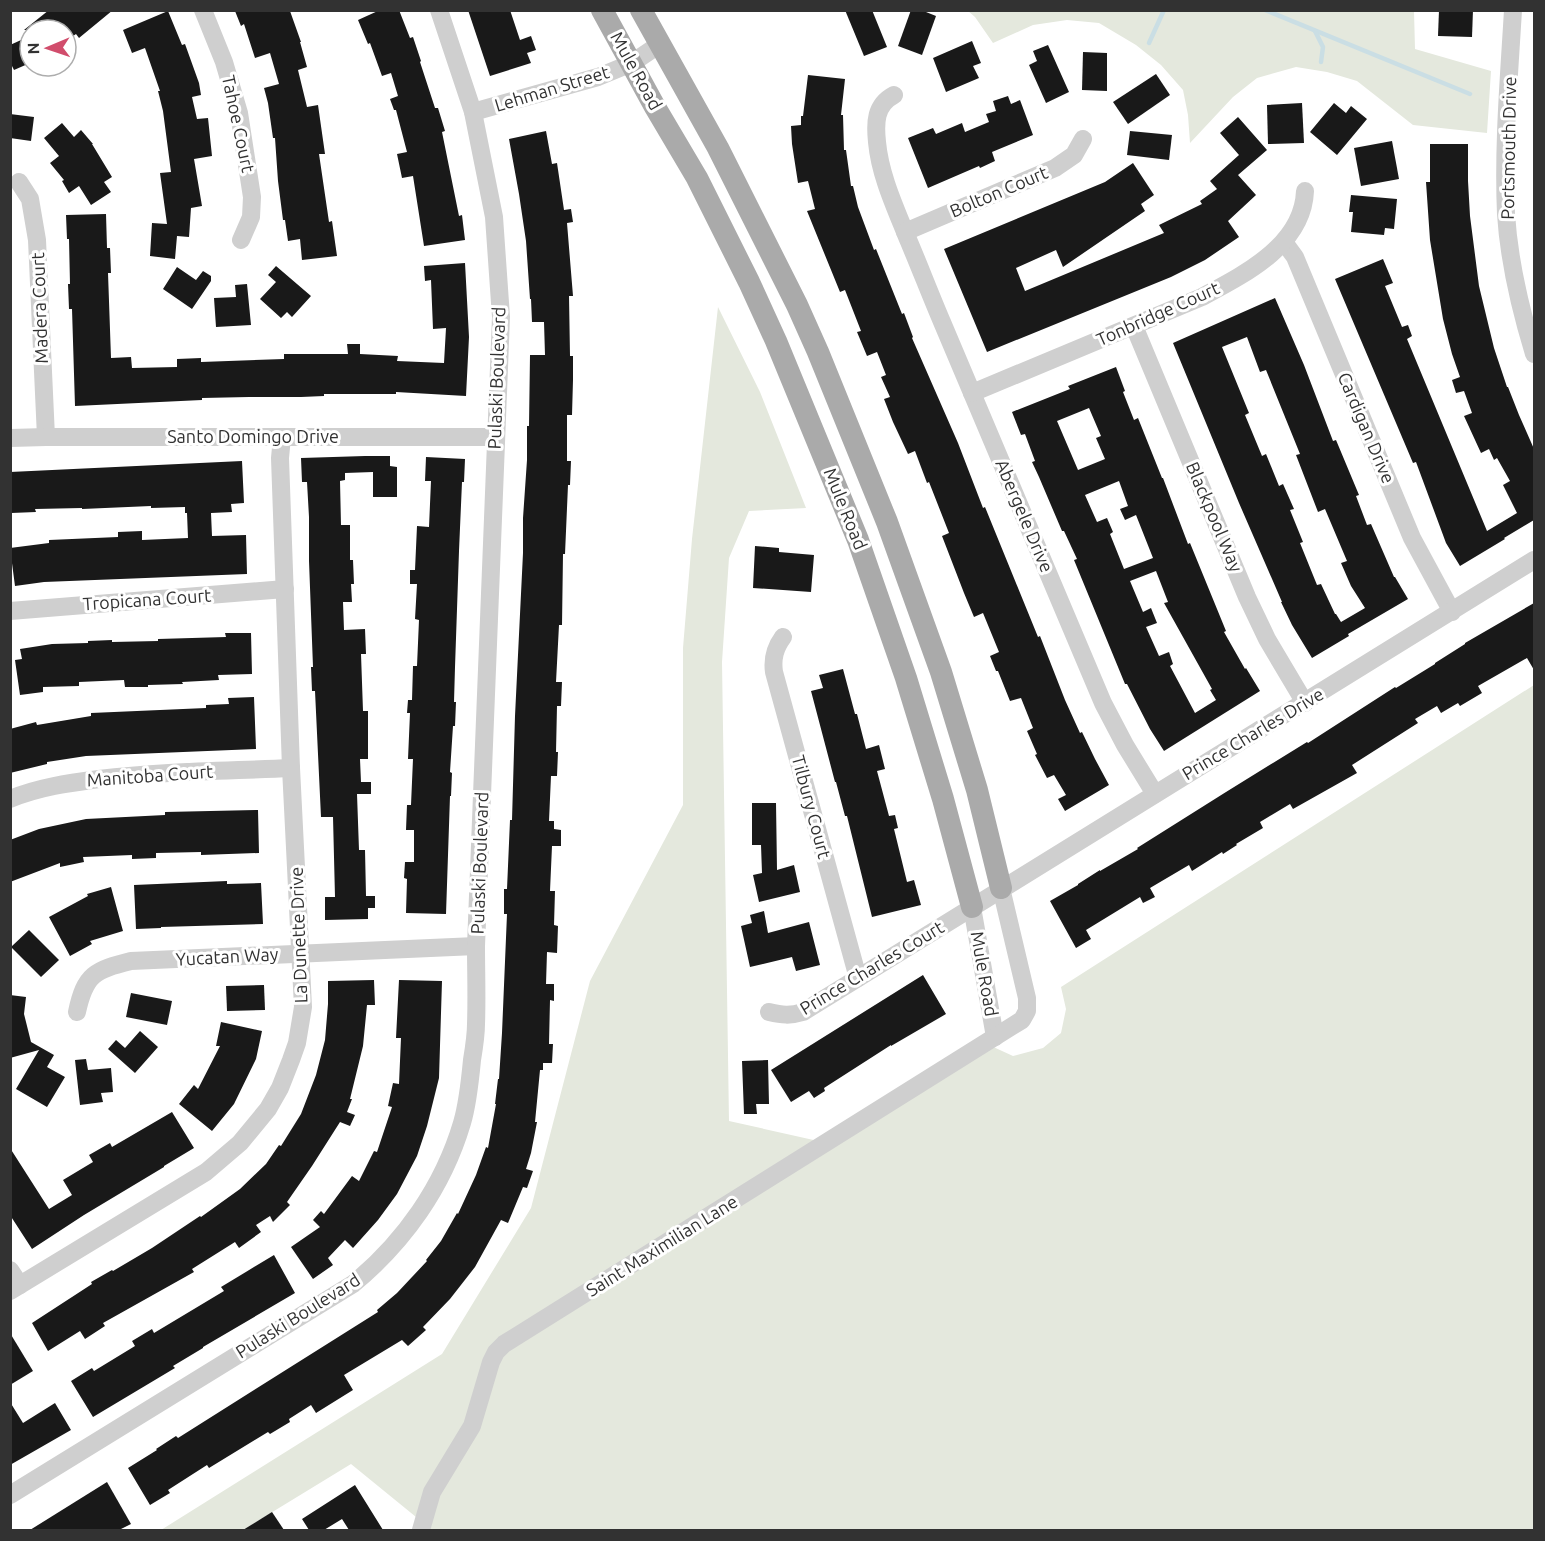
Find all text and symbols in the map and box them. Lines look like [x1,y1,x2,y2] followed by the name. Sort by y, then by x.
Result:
[18,18,78,78] north arrow
[607,28,667,113] street label: Mule Road
[24,42,42,55] text: N
[492,61,611,115] street label: Lehman Street
[219,73,259,174] street label: Tahoe Court
[1497,76,1519,220] street label: Portsmouth Drive
[947,161,1051,221] street label: Bolton Court
[27,252,51,364] street label: Madera Court
[1093,277,1222,349] street label: Tonbridge Court
[484,306,508,450] street label: Pulaski Boulevard
[1335,369,1399,486] street label: Cardigan Drive
[167,426,339,446] street label: Santo Domingo Drive
[992,456,1058,575] street label: Abergele Drive
[1183,459,1247,575] street label: Blackpool Way
[821,465,871,552] street label: Mule Road
[82,585,212,613] street label: Tropicana Court
[1178,683,1327,783] street label: Prince Charles Drive
[789,753,835,861] street label: Tilbury Court
[86,761,214,789] street label: Manitoba Court
[467,791,491,935] street label: Pulaski Boulevard
[286,866,310,1004] street label: La Dunette Drive
[796,916,947,1018] street label: Prince Charles Court
[968,930,1002,1018] street label: Mule Road
[175,943,279,969] street label: Yucatan Way
[582,1191,741,1300] street label: Saint Maximilian Lane
[232,1269,363,1361] street label: Pulaski Boulevard

